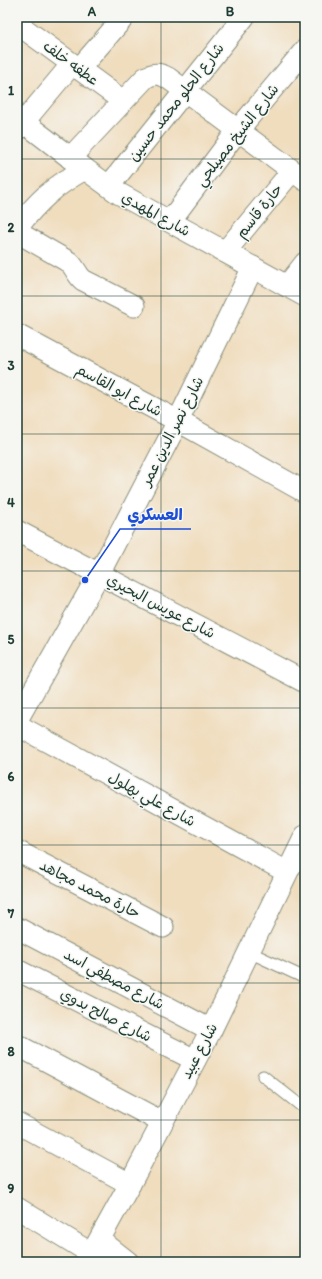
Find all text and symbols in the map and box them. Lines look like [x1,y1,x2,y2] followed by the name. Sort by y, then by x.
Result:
[87,4,97,19] text: A
[226,4,235,19] text: B
[40,37,102,89] street label: عطفه خلف
[124,39,229,165] street label: شارع الحلو محمد حسين
[192,80,286,192] street label: شارع الشيخ مصيلحي
[8,83,14,98] text: 1
[232,180,289,244] street label: حارة قاسم
[118,188,193,242] street label: شارع المهدي
[8,220,15,235] text: 2
[7,358,15,373] text: 3
[72,360,165,422] street label: شارع ابو القاسم
[136,373,208,491] street label: شارع نصر الدين عمر
[7,495,15,510] text: 4
[120,501,191,529] callout: العسكري
[127,505,183,527] text: العسكري
[103,570,218,644] street label: شارع عويس البحيري
[8,632,15,647] text: 5
[103,768,199,834] street label: شارع علي بهلول
[8,769,15,784] text: 6
[37,856,143,922] street label: حارة محمد مجاهد
[7,906,15,921] text: 7
[59,945,167,1017] street label: شارع مصطفي اسد
[57,984,155,1047] street label: شارع صالح بدوي
[177,1020,222,1082] street label: شارع عبيد
[7,1044,15,1059] text: 8
[8,1181,15,1196] text: 9

